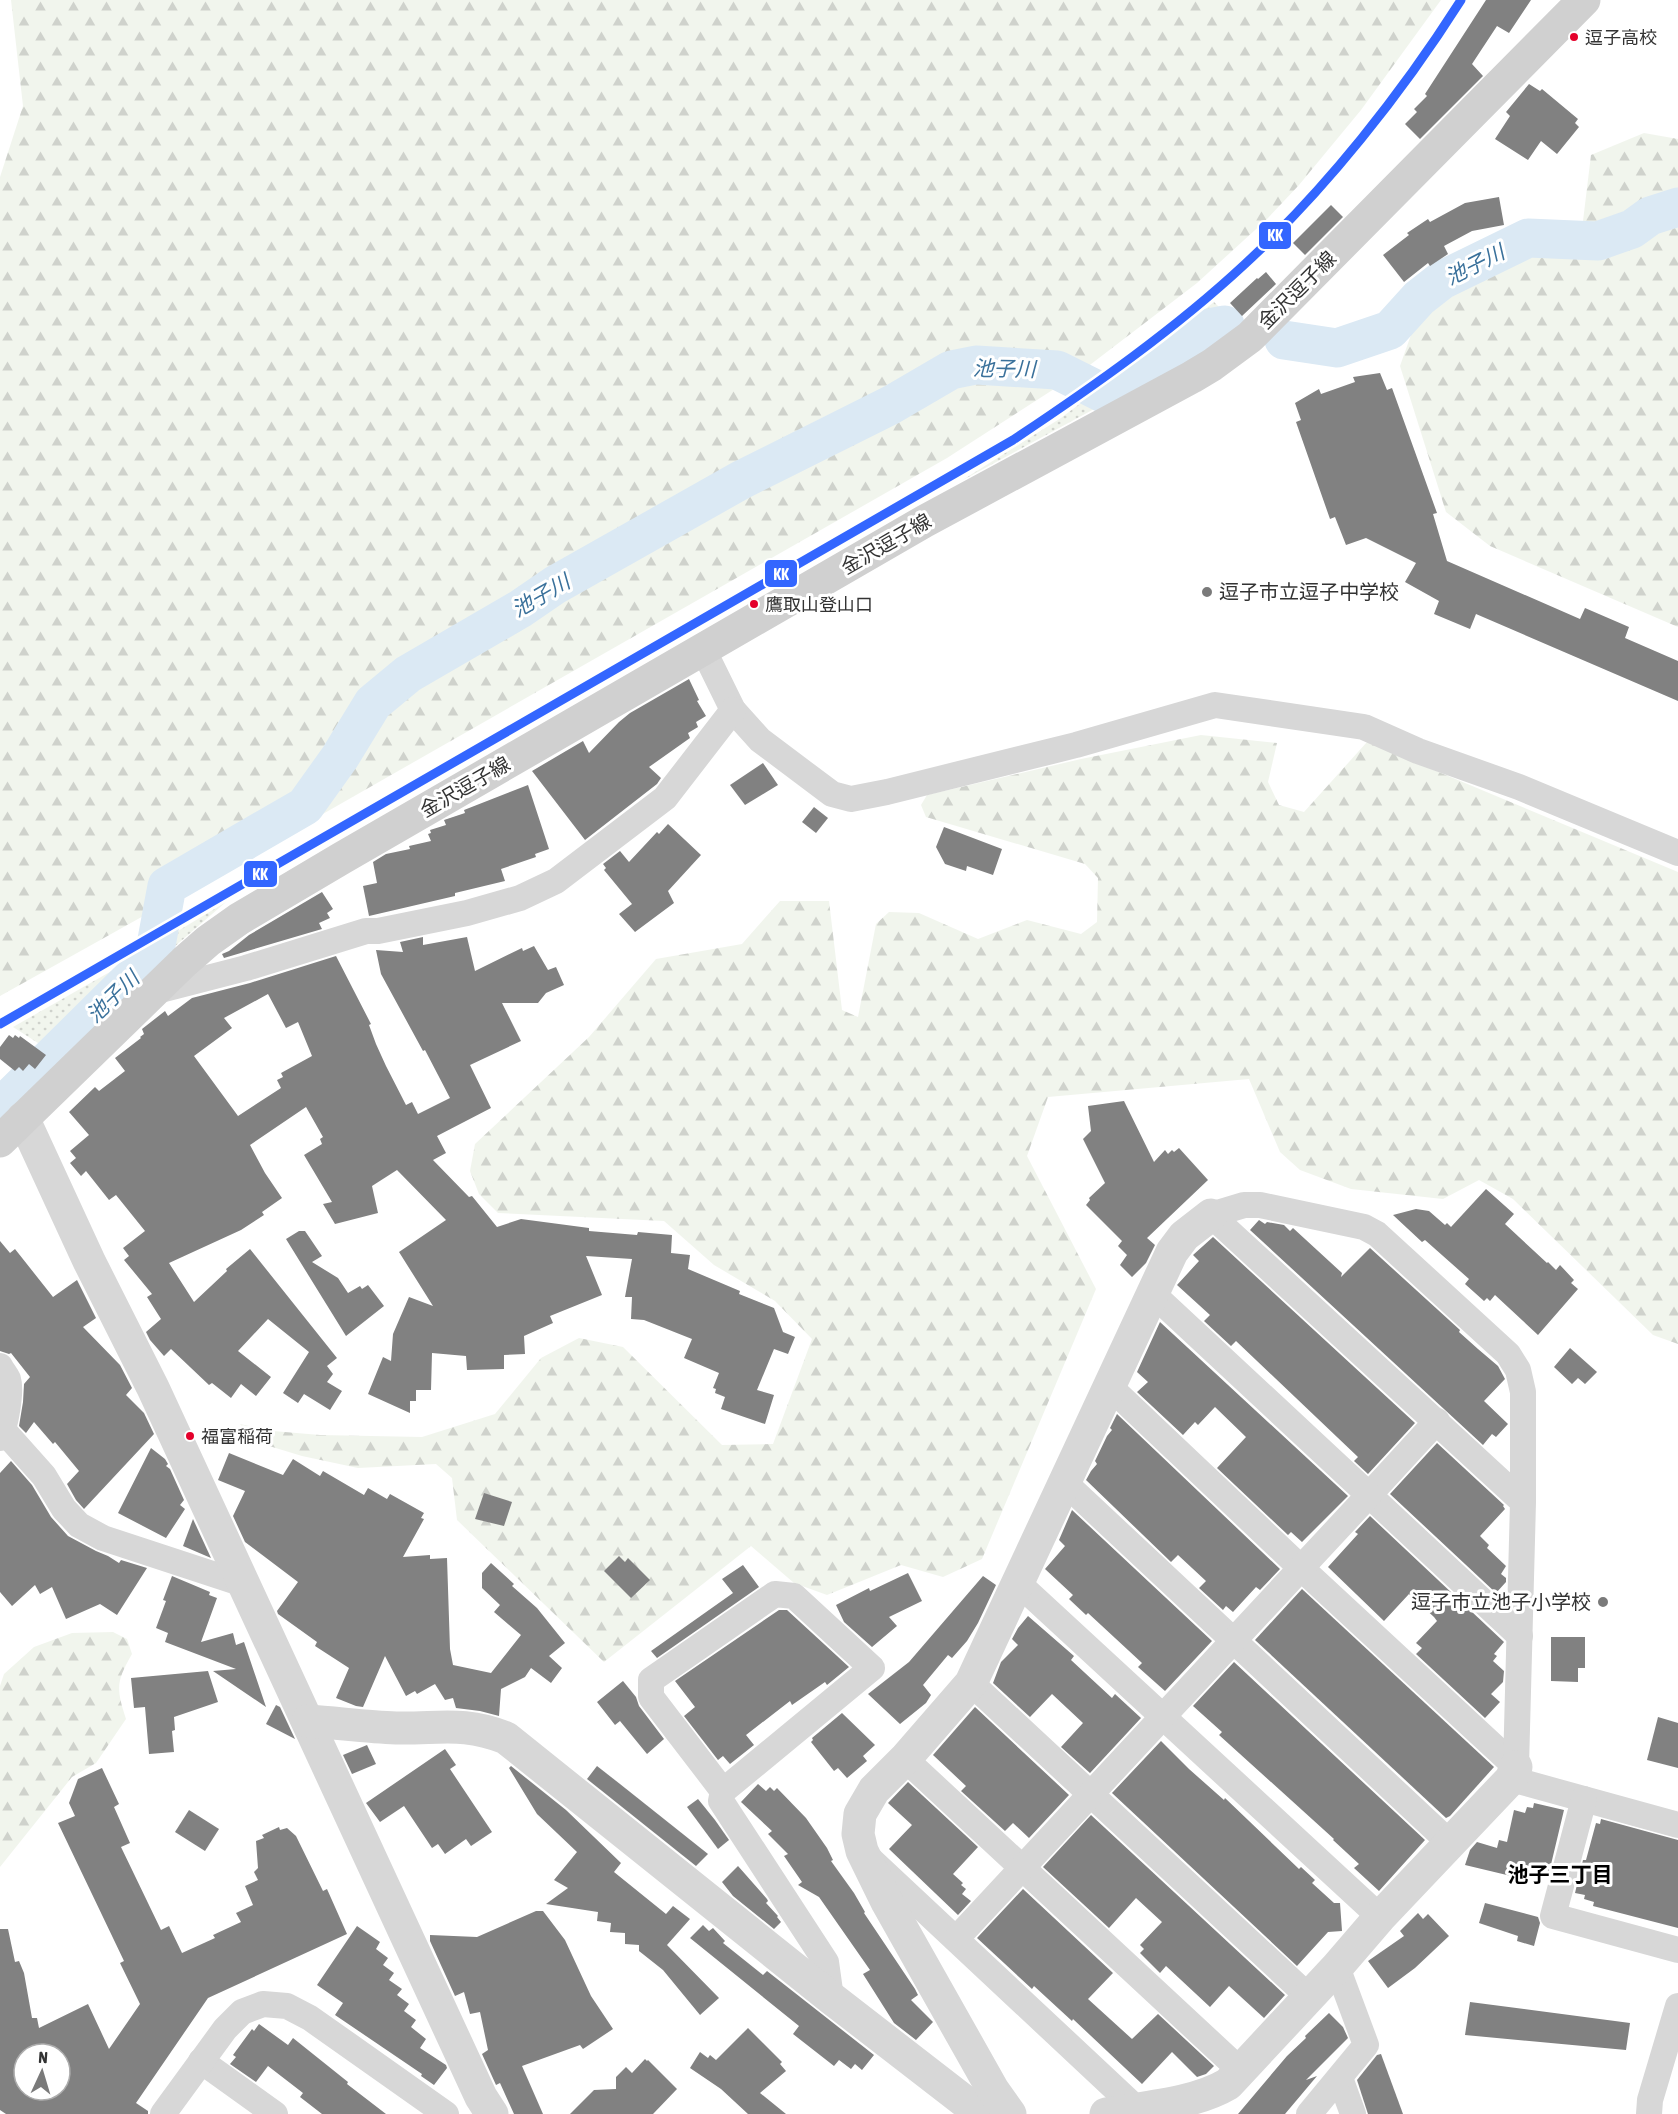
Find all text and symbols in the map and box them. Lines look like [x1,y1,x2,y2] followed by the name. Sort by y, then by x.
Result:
[1585,27,1657,48] place label: 逗子高校
[1568,31,1580,43] marker: 逗子高校
[1258,221,1292,250] line badge: KK
[1267,226,1283,244] text: KK
[1441,238,1510,289] water label: 池子川
[1253,246,1340,333] street label: 金沢逗子線
[972,355,1038,381] water label: 池子川
[837,509,935,579] street label: 金沢逗子線
[764,559,798,588] line badge: KK
[773,565,789,583] text: KK
[507,568,576,621] water label: 池子川
[1219,580,1399,603] place label: 逗子市立逗子中学校
[1200,585,1214,599] marker: 逗子市立逗子中学校
[765,594,873,615] place label: 鷹取山登山口
[748,598,760,610] marker: 鷹取山登山口
[416,752,514,822] street label: 金沢逗子線
[243,860,278,888] line badge: KK
[252,865,268,883] text: KK
[81,964,145,1027] water label: 池子川
[201,1426,273,1447] place label: 福富稲荷
[184,1430,196,1442] marker: 福富稲荷
[1411,1590,1591,1613] place label: 逗子市立池子小学校
[1596,1595,1610,1609] marker: 逗子市立池子小学校
[1508,1862,1613,1886] district label: 池子三丁目
[12,2042,72,2102] north arrow
[38,2048,48,2066] text: N

